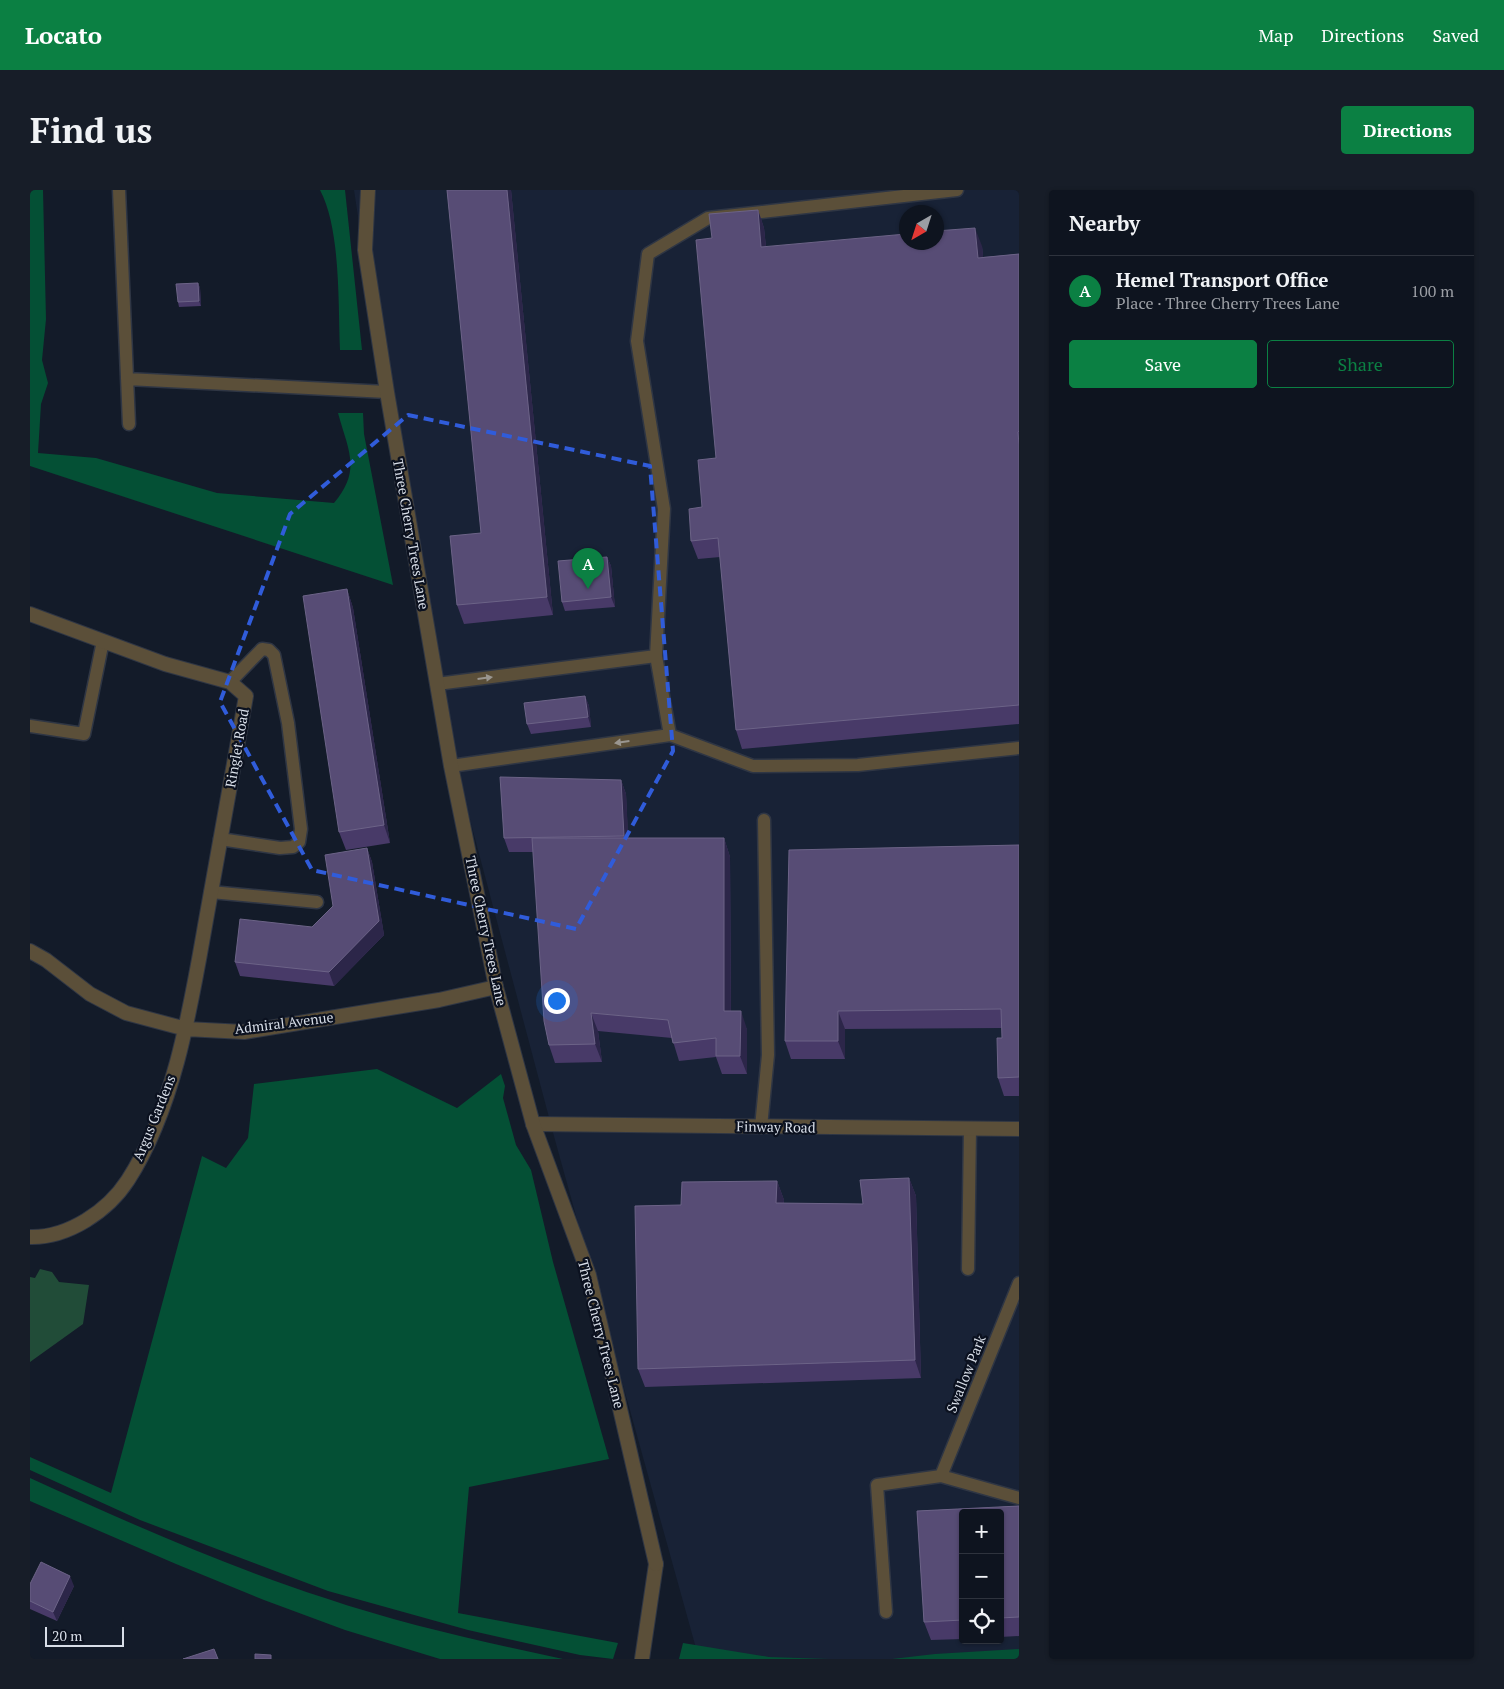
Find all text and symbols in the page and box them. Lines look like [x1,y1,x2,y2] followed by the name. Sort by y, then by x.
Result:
[25,19,102,51] text: Locato
[1258,23,1293,47] text: Map
[1321,23,1404,47] text: Directions
[1432,23,1479,47] text: Saved
[1341,106,1474,154] button: Directions
[30,107,152,153] text: Find us
[899,205,944,250] north arrow
[1069,209,1140,237] text: Nearby
[1116,267,1329,292] text: Hemel Transport Office
[1079,280,1091,302] text: A
[1411,280,1454,302] text: 100 m
[1116,292,1340,314] text: Place · Three Cherry Trees Lane
[1069,340,1257,388] button: Save
[1267,340,1454,388] button: Share
[389,457,434,611] street label: Three Cherry Trees Lane
[572,548,604,589] pin: A
[478,674,494,682] one-way arrow
[220,707,253,789] street label: Ringlet Road
[613,738,629,746] one-way arrow
[461,854,512,1008] street label: Three Cherry Trees Lane
[544,988,570,1014] your location
[234,1007,334,1038] street label: Admiral Avenue
[128,1072,179,1164] street label: Argus Gardens
[736,1116,816,1137] street label: Finway Road
[574,1257,629,1410] street label: Three Cherry Trees Lane
[941,1331,990,1416] street label: Swallow Park
[959,1509,1004,1644] map controls
[959,1509,1004,1554] button: +
[959,1554,1004,1599] button: −
[959,1599,1004,1644] button: locate
[45,1624,124,1647] scale bar
[52,1626,82,1645] text: 20 m

